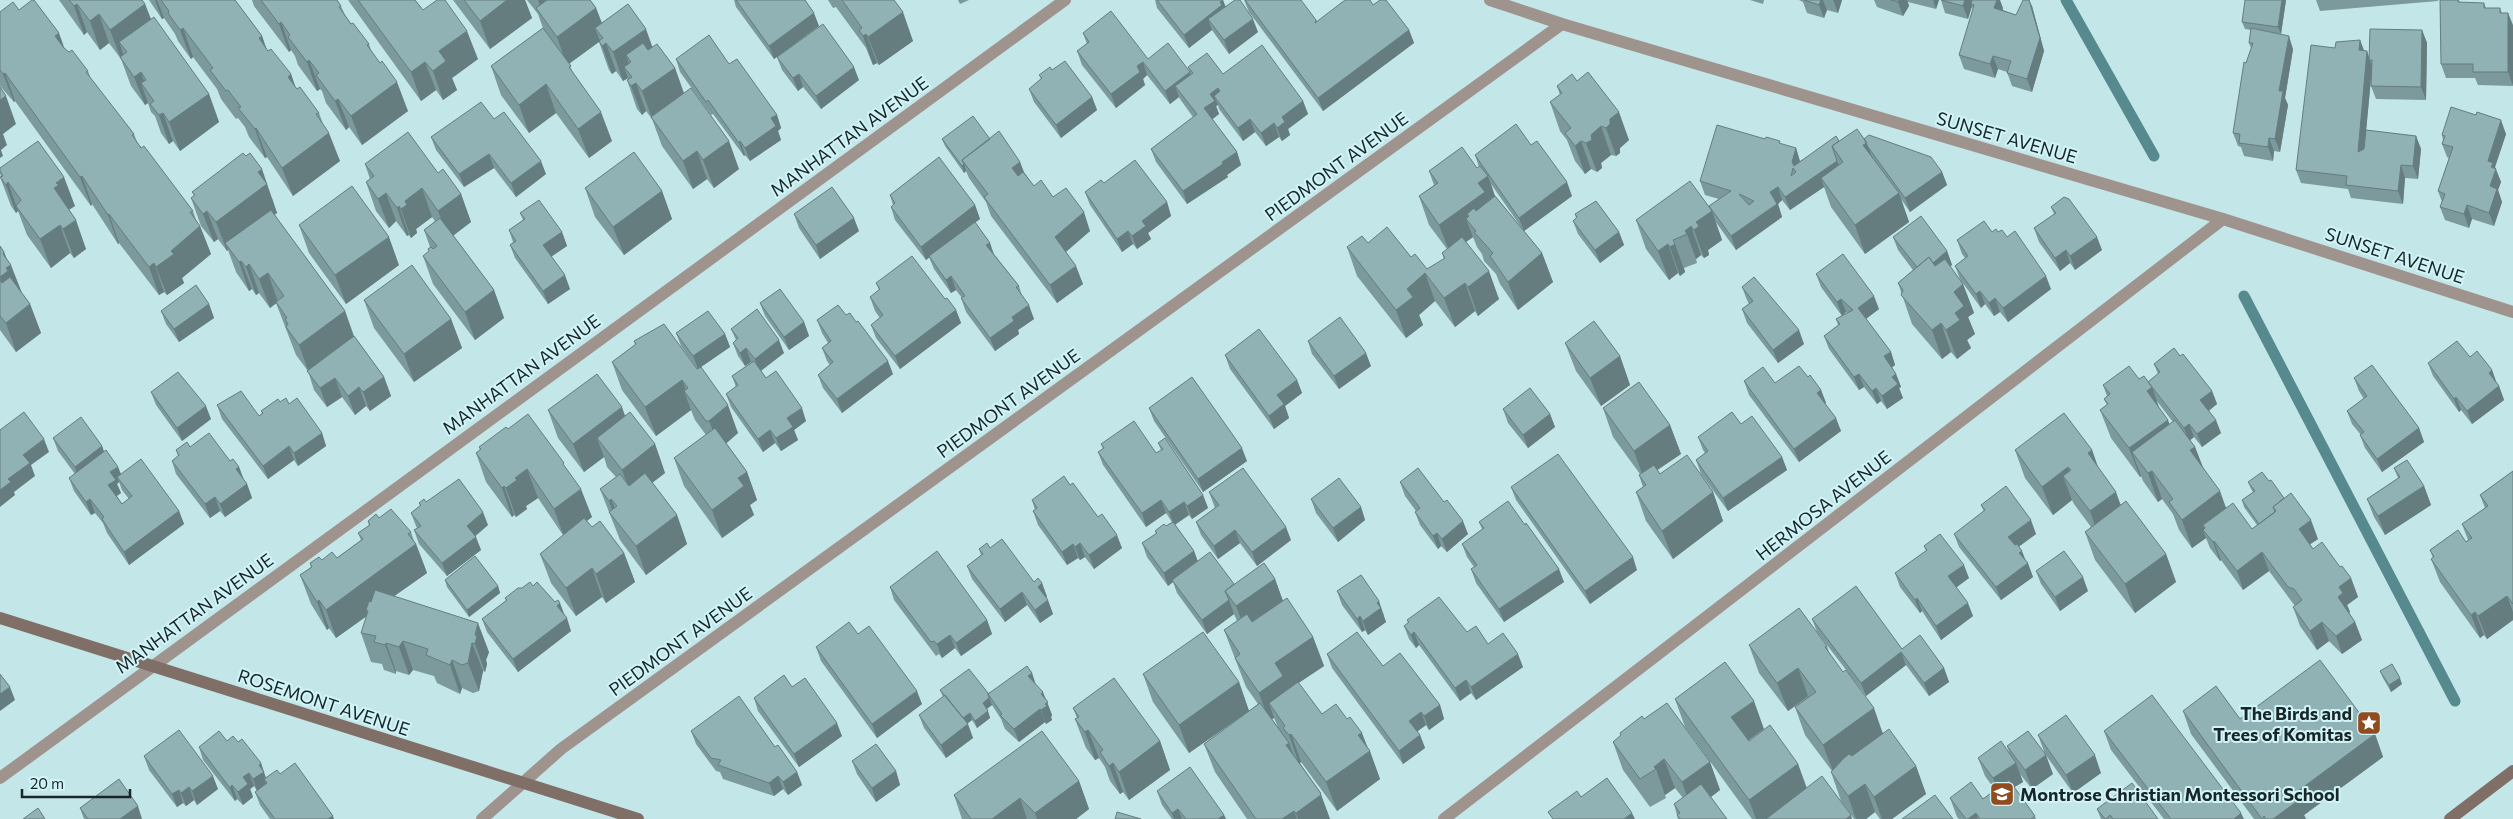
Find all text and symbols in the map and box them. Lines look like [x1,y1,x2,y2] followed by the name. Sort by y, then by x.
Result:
[766,71,932,201] street label: MANHATTAN AVENUE
[1934,106,2080,168] street label: SUNSET AVENUE
[1260,107,1412,225] street label: PIEDMONT AVENUE
[2323,222,2467,288] street label: SUNSET AVENUE
[438,309,604,439] street label: MANHATTAN AVENUE
[932,344,1084,462] street label: PIEDMONT AVENUE
[1751,445,1895,565] street label: HERMOSA AVENUE
[111,548,277,678] street label: MANHATTAN AVENUE
[604,582,756,700] street label: PIEDMONT AVENUE
[235,664,413,740] street label: ROSEMONT AVENUE
[2213,702,2352,745] place label: The Birds and Trees of Komitas
[2356,710,2382,736] place icon: The Birds and Trees of Komitas
[22,766,130,798] scale bar
[30,774,64,792] text: 20 m
[1989,781,2015,807] school or university icon: Montrose Christian Montessori School
[2020,783,2340,805] place label: Montrose Christian Montessori School

